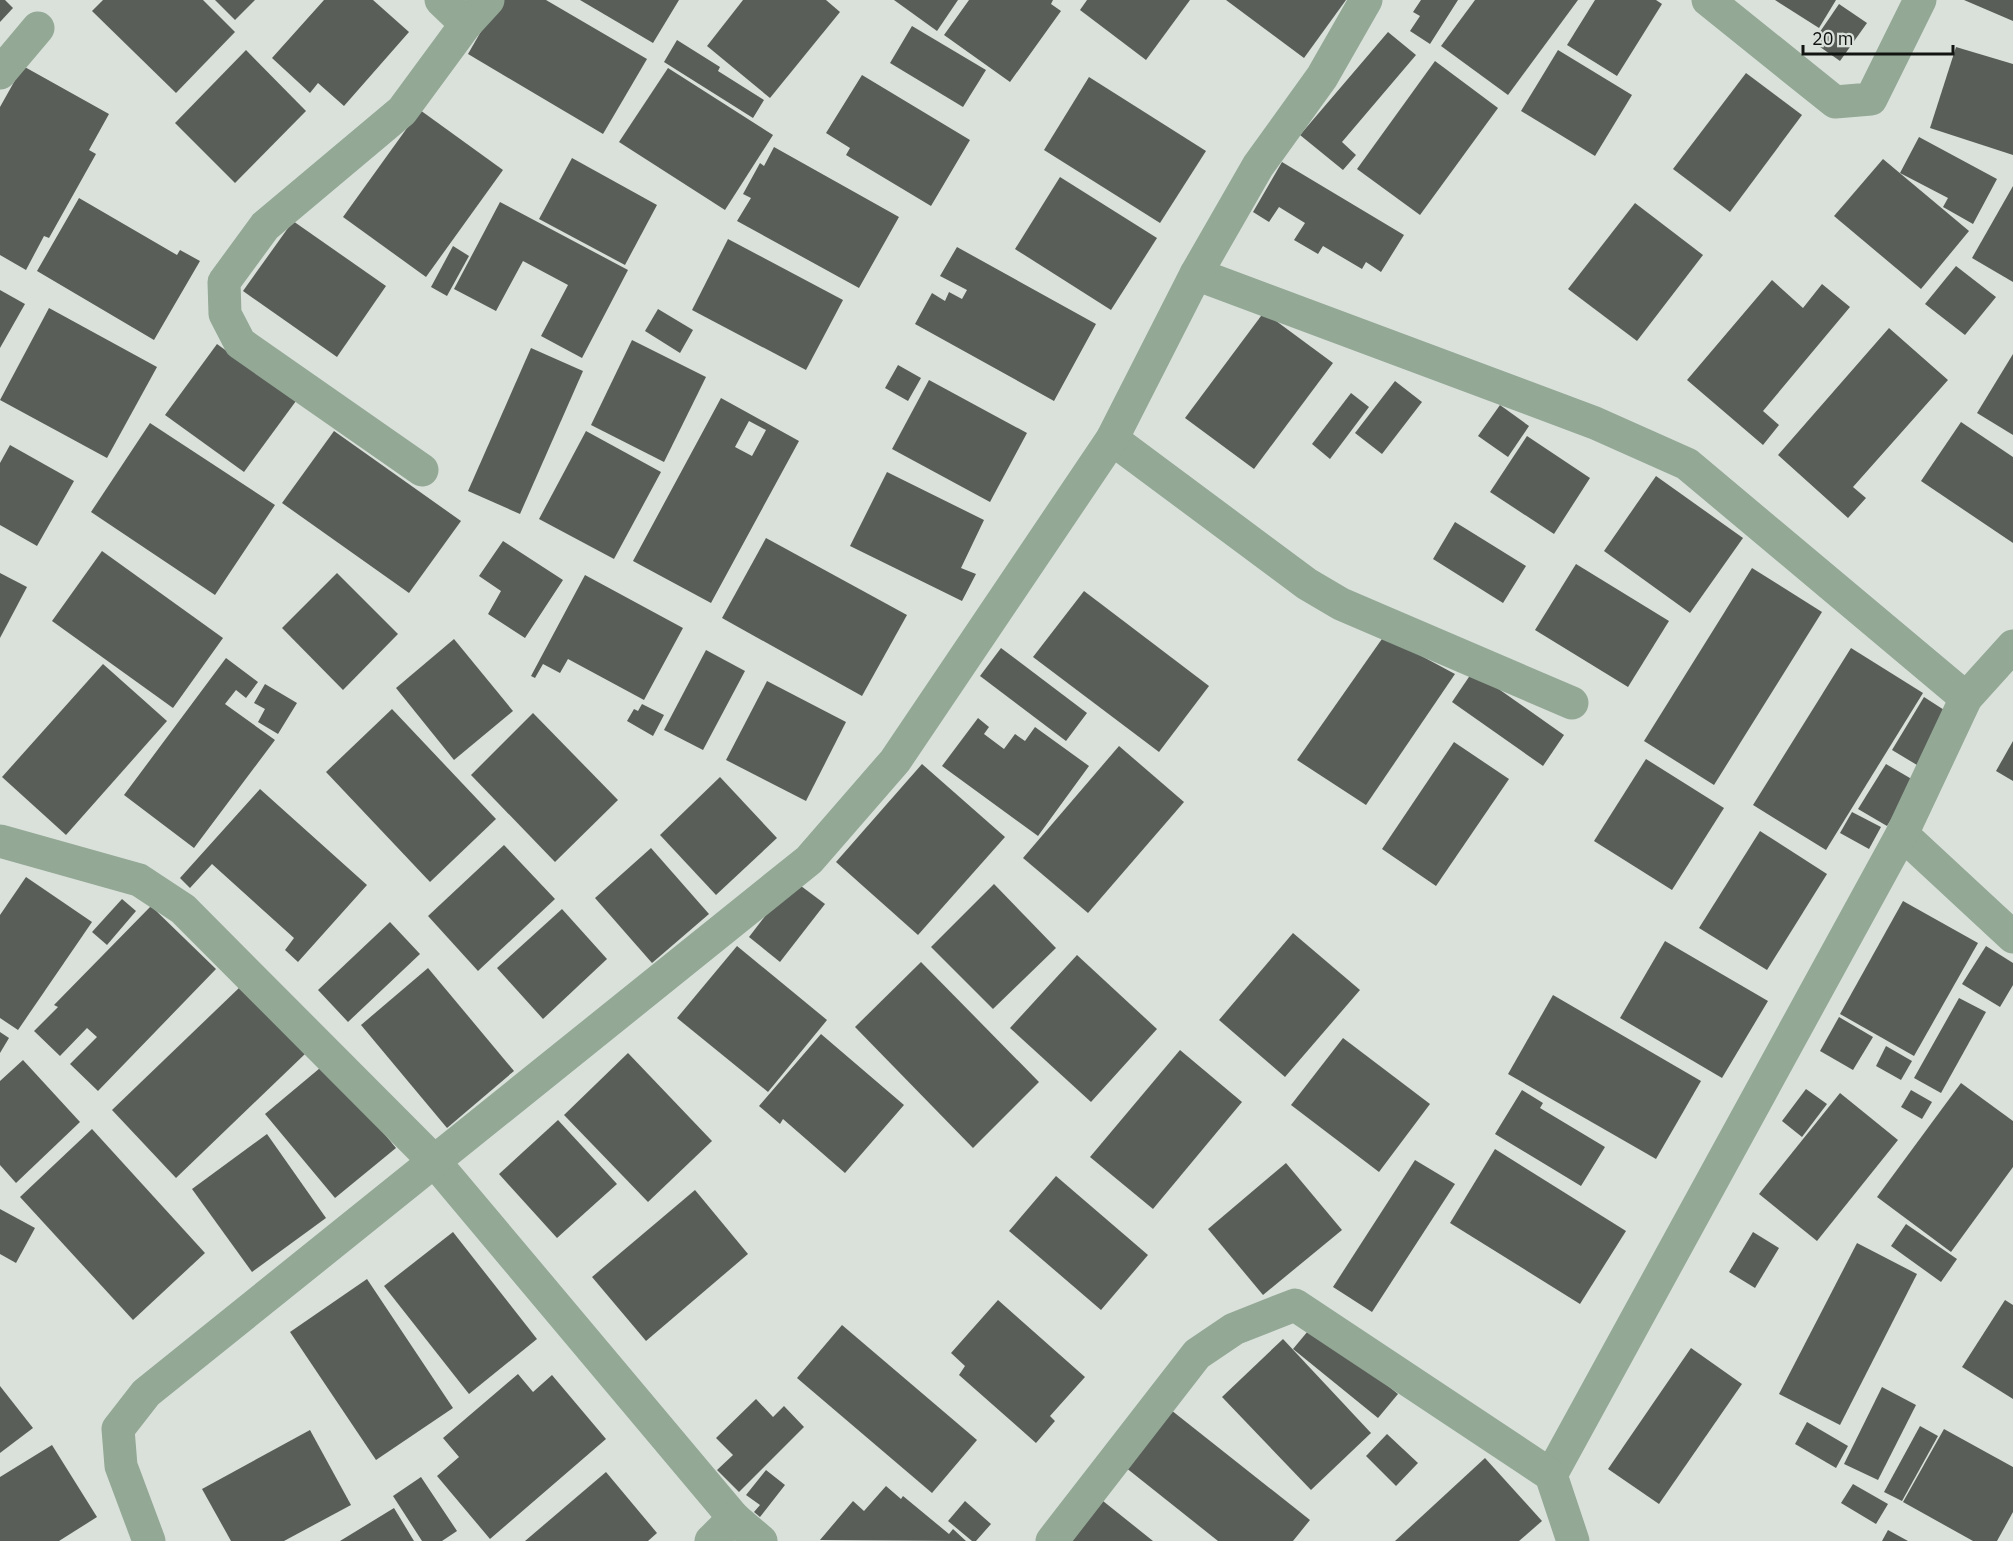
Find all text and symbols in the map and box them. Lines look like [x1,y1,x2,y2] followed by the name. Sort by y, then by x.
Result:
[1803,18,1953,56] scale bar
[1812,27,1854,50] text: 20 m

